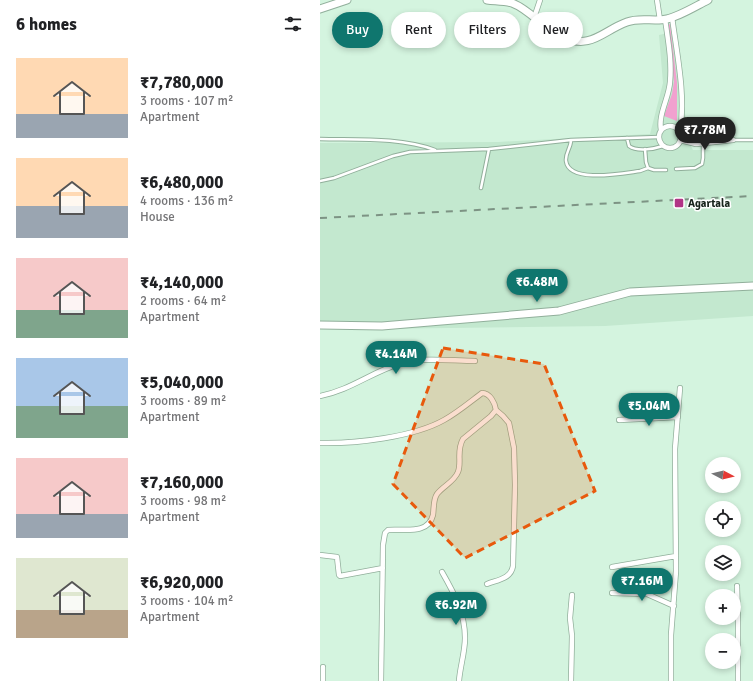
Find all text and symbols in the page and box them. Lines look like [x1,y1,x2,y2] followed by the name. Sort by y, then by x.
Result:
[332,12,383,48] chip: Buy
[391,12,446,48] chip: Rent
[454,12,520,48] chip: Filters
[528,12,583,48] chip: New
[282,13,304,35] icon: filters
[16,14,77,35] text: 6 homes
[140,72,223,93] text: ₹7,780,000
[48,74,96,122] icon: home
[140,93,233,109] text: 3 rooms · 107 m²
[140,109,200,125] text: Apartment
[672,117,738,151] pin: ₹7.78M
[684,122,726,138] text: ₹7.78M
[140,172,223,193] text: ₹6,480,000
[48,174,96,222] icon: home
[140,193,233,209] text: 4 rooms · 136 m²
[673,197,685,209] marker: Agartala
[688,197,730,210] place label: Agartala
[140,209,175,225] text: House
[504,269,570,303] pin: ₹6.48M
[140,272,223,293] text: ₹4,140,000
[48,274,96,322] icon: home
[516,274,558,290] text: ₹6.48M
[140,293,226,309] text: 2 rooms · 64 m²
[140,309,200,325] text: Apartment
[363,341,429,375] pin: ₹4.14M
[375,346,417,362] text: ₹4.14M
[140,372,223,393] text: ₹5,040,000
[48,374,96,422] icon: home
[140,393,226,409] text: 3 rooms · 89 m²
[616,393,682,427] pin: ₹5.04M
[628,398,670,414] text: ₹5.04M
[140,409,200,425] text: Apartment
[705,457,741,493] north arrow
[705,457,741,669] map controls
[140,472,223,493] text: ₹7,160,000
[48,474,96,522] icon: home
[140,493,226,509] text: 3 rooms · 98 m²
[705,501,741,537] button: locate
[140,509,200,525] text: Apartment
[705,545,741,581] button: layers
[609,568,675,602] pin: ₹7.16M
[140,572,223,593] text: ₹6,920,000
[621,573,663,589] text: ₹7.16M
[48,574,96,622] icon: home
[705,589,741,625] button: +
[423,592,489,626] pin: ₹6.92M
[140,593,233,609] text: 3 rooms · 104 m²
[435,597,477,613] text: ₹6.92M
[140,609,200,625] text: Apartment
[705,633,741,669] button: −

